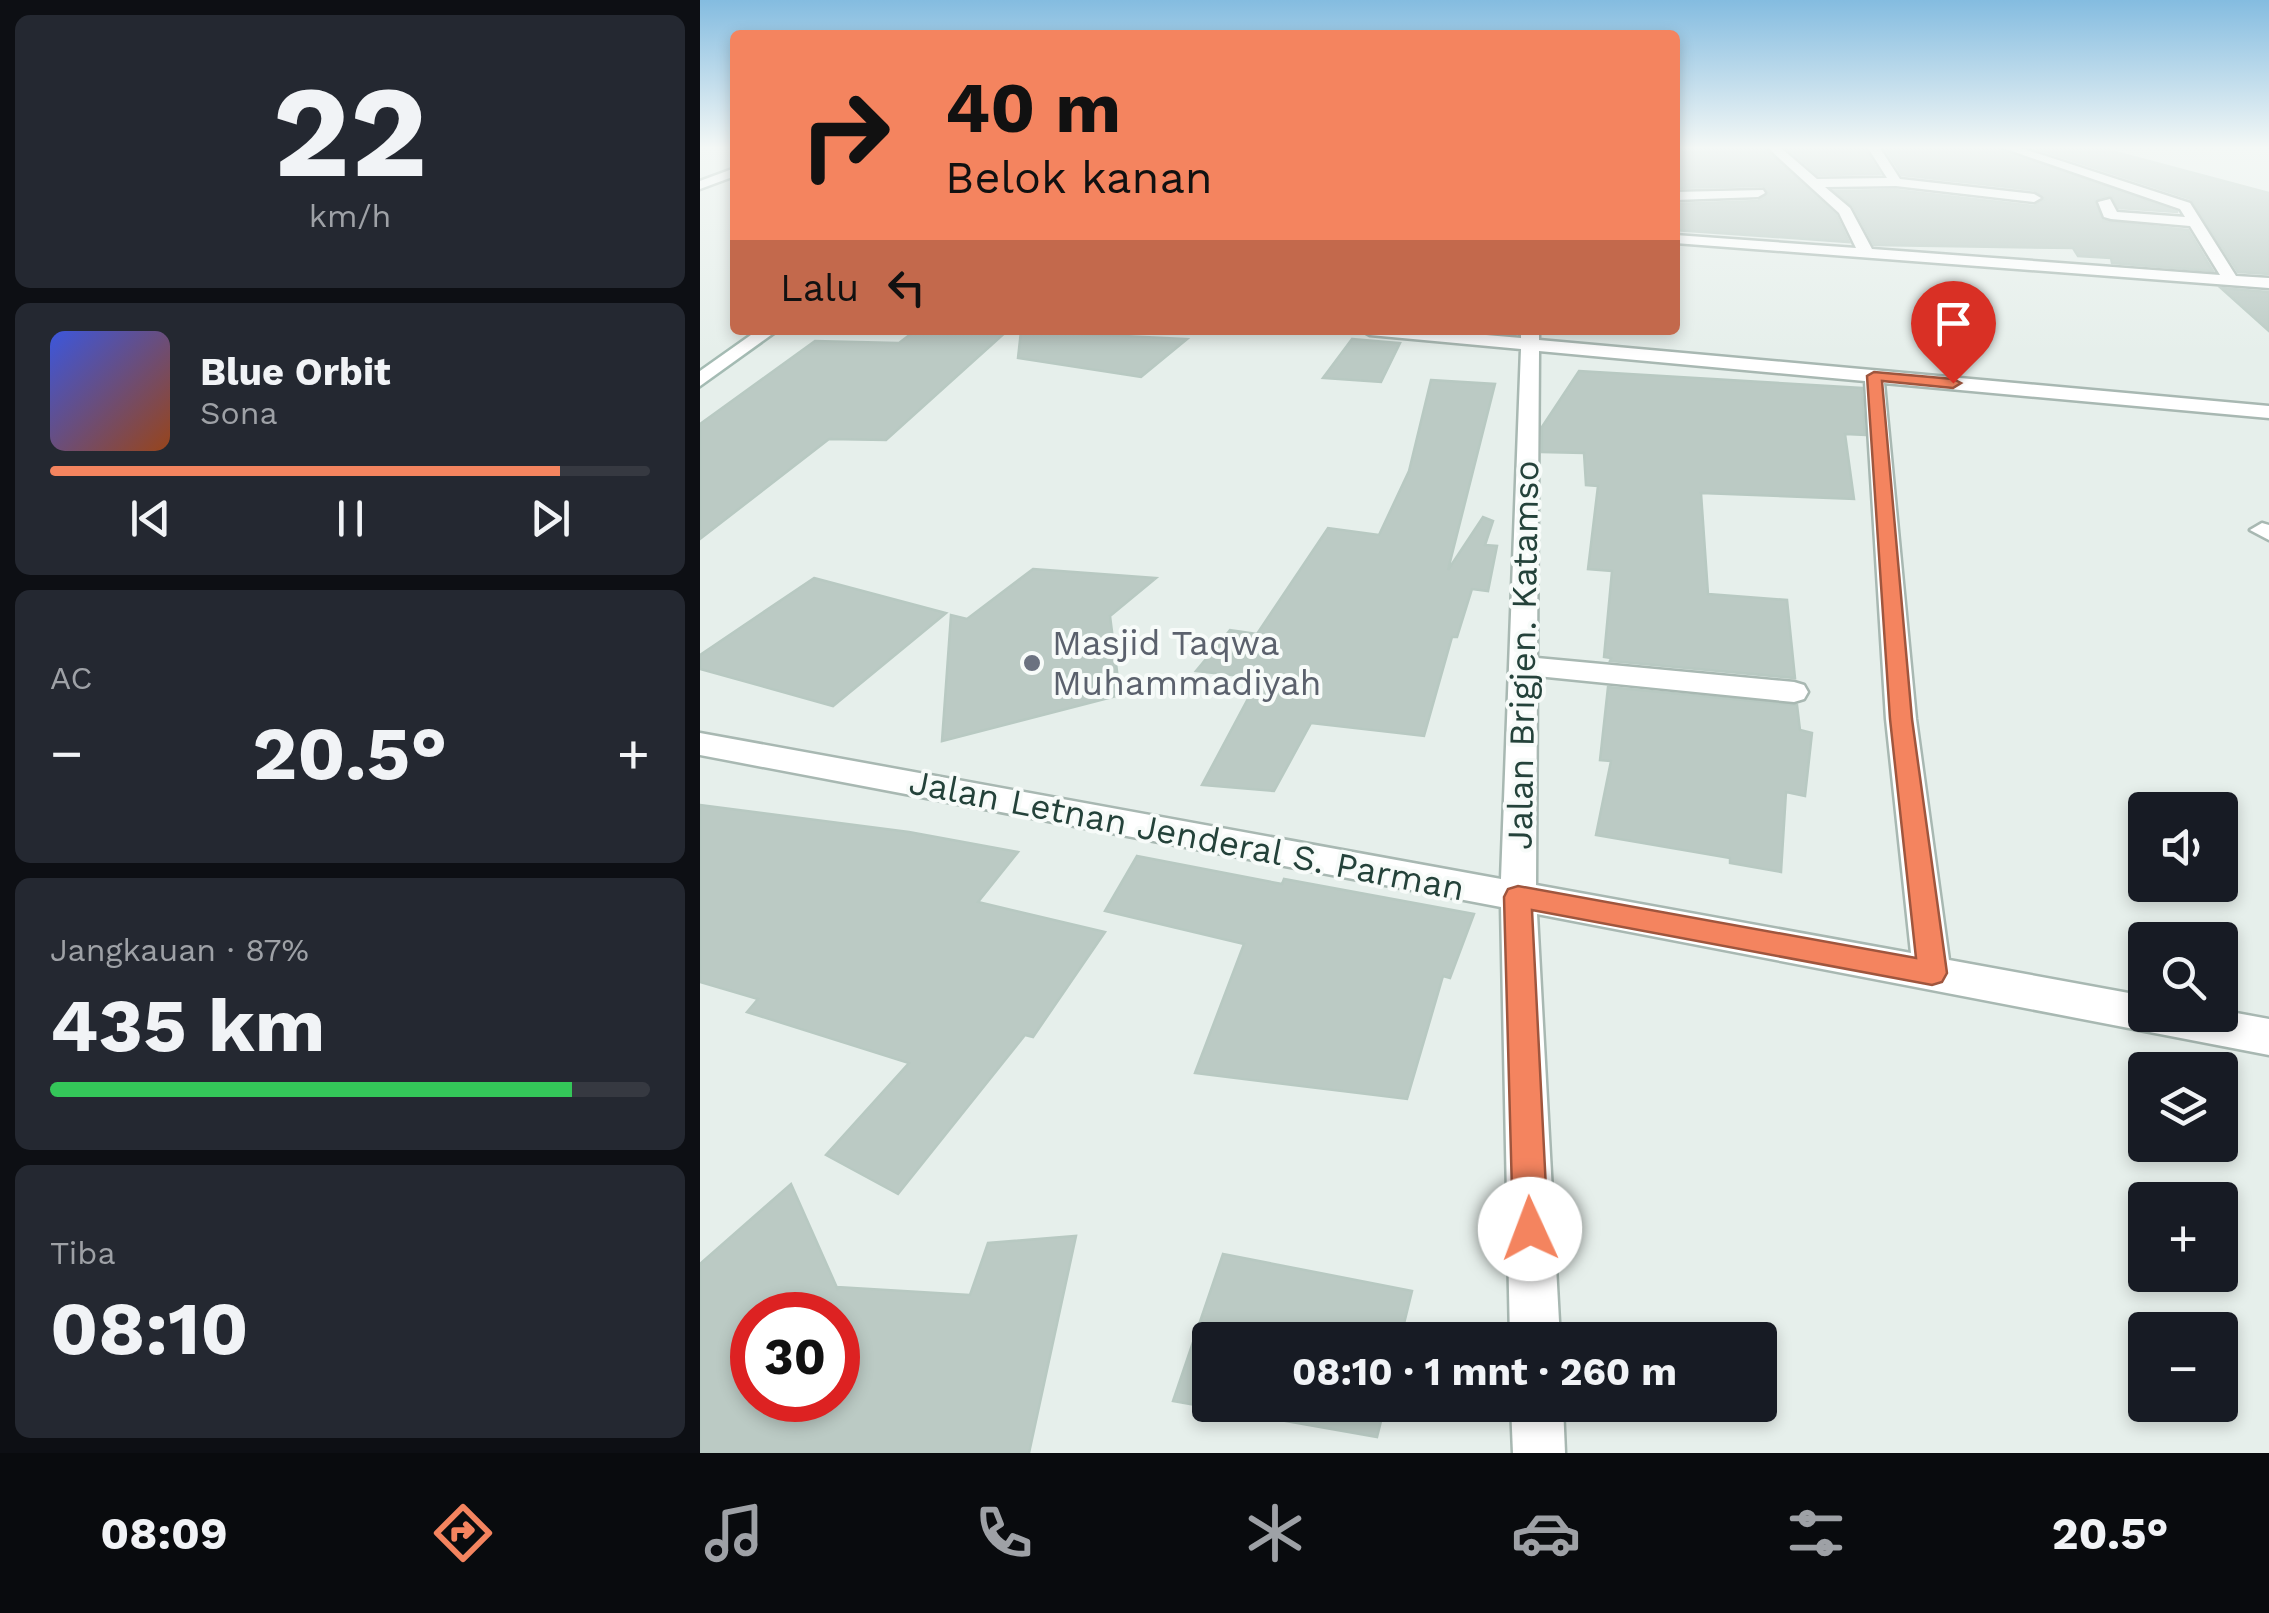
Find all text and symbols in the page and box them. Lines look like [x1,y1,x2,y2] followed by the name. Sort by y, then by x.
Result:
[273,55,427,208] text: 22
[945,67,1121,149] text: 40 m
[780,70,910,200] icon: right
[945,151,1213,204] text: Belok kanan
[309,197,391,235] text: km/h
[879,260,934,315] icon: left
[780,266,859,310] text: Lalu
[1911,281,1996,384] pin
[1926,296,1981,351] icon: arrive
[200,350,391,394] text: Blue Orbit
[200,394,278,432] text: Sona
[1499,460,1547,850] street label: Jalan Brigjen. Katamso
[123,491,178,546] icon: previous
[323,491,378,546] icon: pause
[523,491,578,546] icon: next
[1052,622,1322,704] place label: Masjid Taqwa Muhammadiyah
[1021,652,1043,674] marker: Masjid Taqwa Muhammadiyah
[50,659,92,697] text: AC
[253,709,447,797] text: 20.5°
[50,721,83,785] text: −
[617,721,650,785] text: +
[906,761,1468,909] street label: Jalan Letnan Jenderal S. Parman
[2128,792,2238,1422] map controls
[2128,792,2238,902] button: sound
[2128,922,2238,1032] button: search
[50,931,309,969] text: Jangkauan · 87%
[50,981,325,1069] text: 435 km
[2128,1052,2238,1162] button: layers
[1478,1177,1582,1281] position arrow
[2128,1182,2238,1292] button: +
[50,1234,116,1272] text: Tiba
[50,1284,249,1372] text: 08:10
[730,1292,860,1422] speed limit sign: 30
[2128,1312,2238,1422] button: −
[1292,1350,1677,1394] text: 08:10 · 1 mnt · 260 m
[428,1498,498,1568] icon: directions
[699,1498,769,1568] icon: music
[969,1498,1039,1568] icon: phone
[1240,1498,1310,1568] icon: climate
[1511,1498,1581,1568] icon: car
[1781,1498,1851,1568] icon: filters
[100,1507,228,1560] text: 08:09
[2052,1507,2169,1560] text: 20.5°

